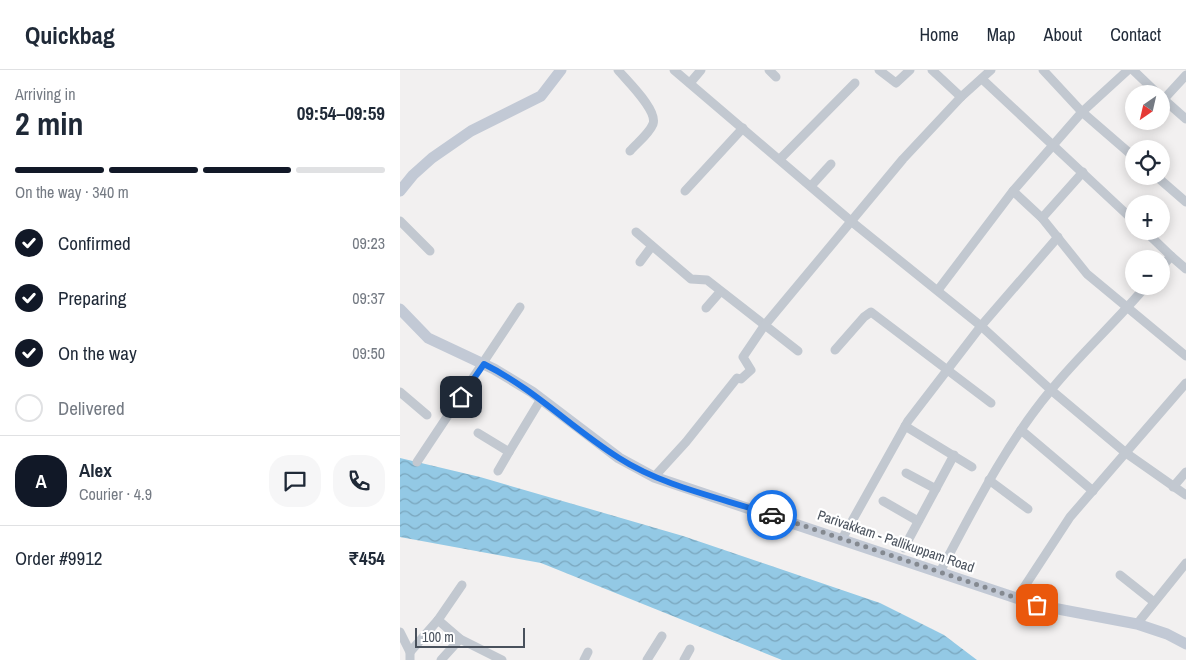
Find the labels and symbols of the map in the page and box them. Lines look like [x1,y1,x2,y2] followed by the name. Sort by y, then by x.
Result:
[1125,85,1170,130] north arrow
[440,376,482,418] pin
[747,490,797,540] courier
[815,506,977,576] street label: Parivakkam - Pallikuppam Road
[1016,584,1058,626] pin
[415,625,525,648] scale bar

